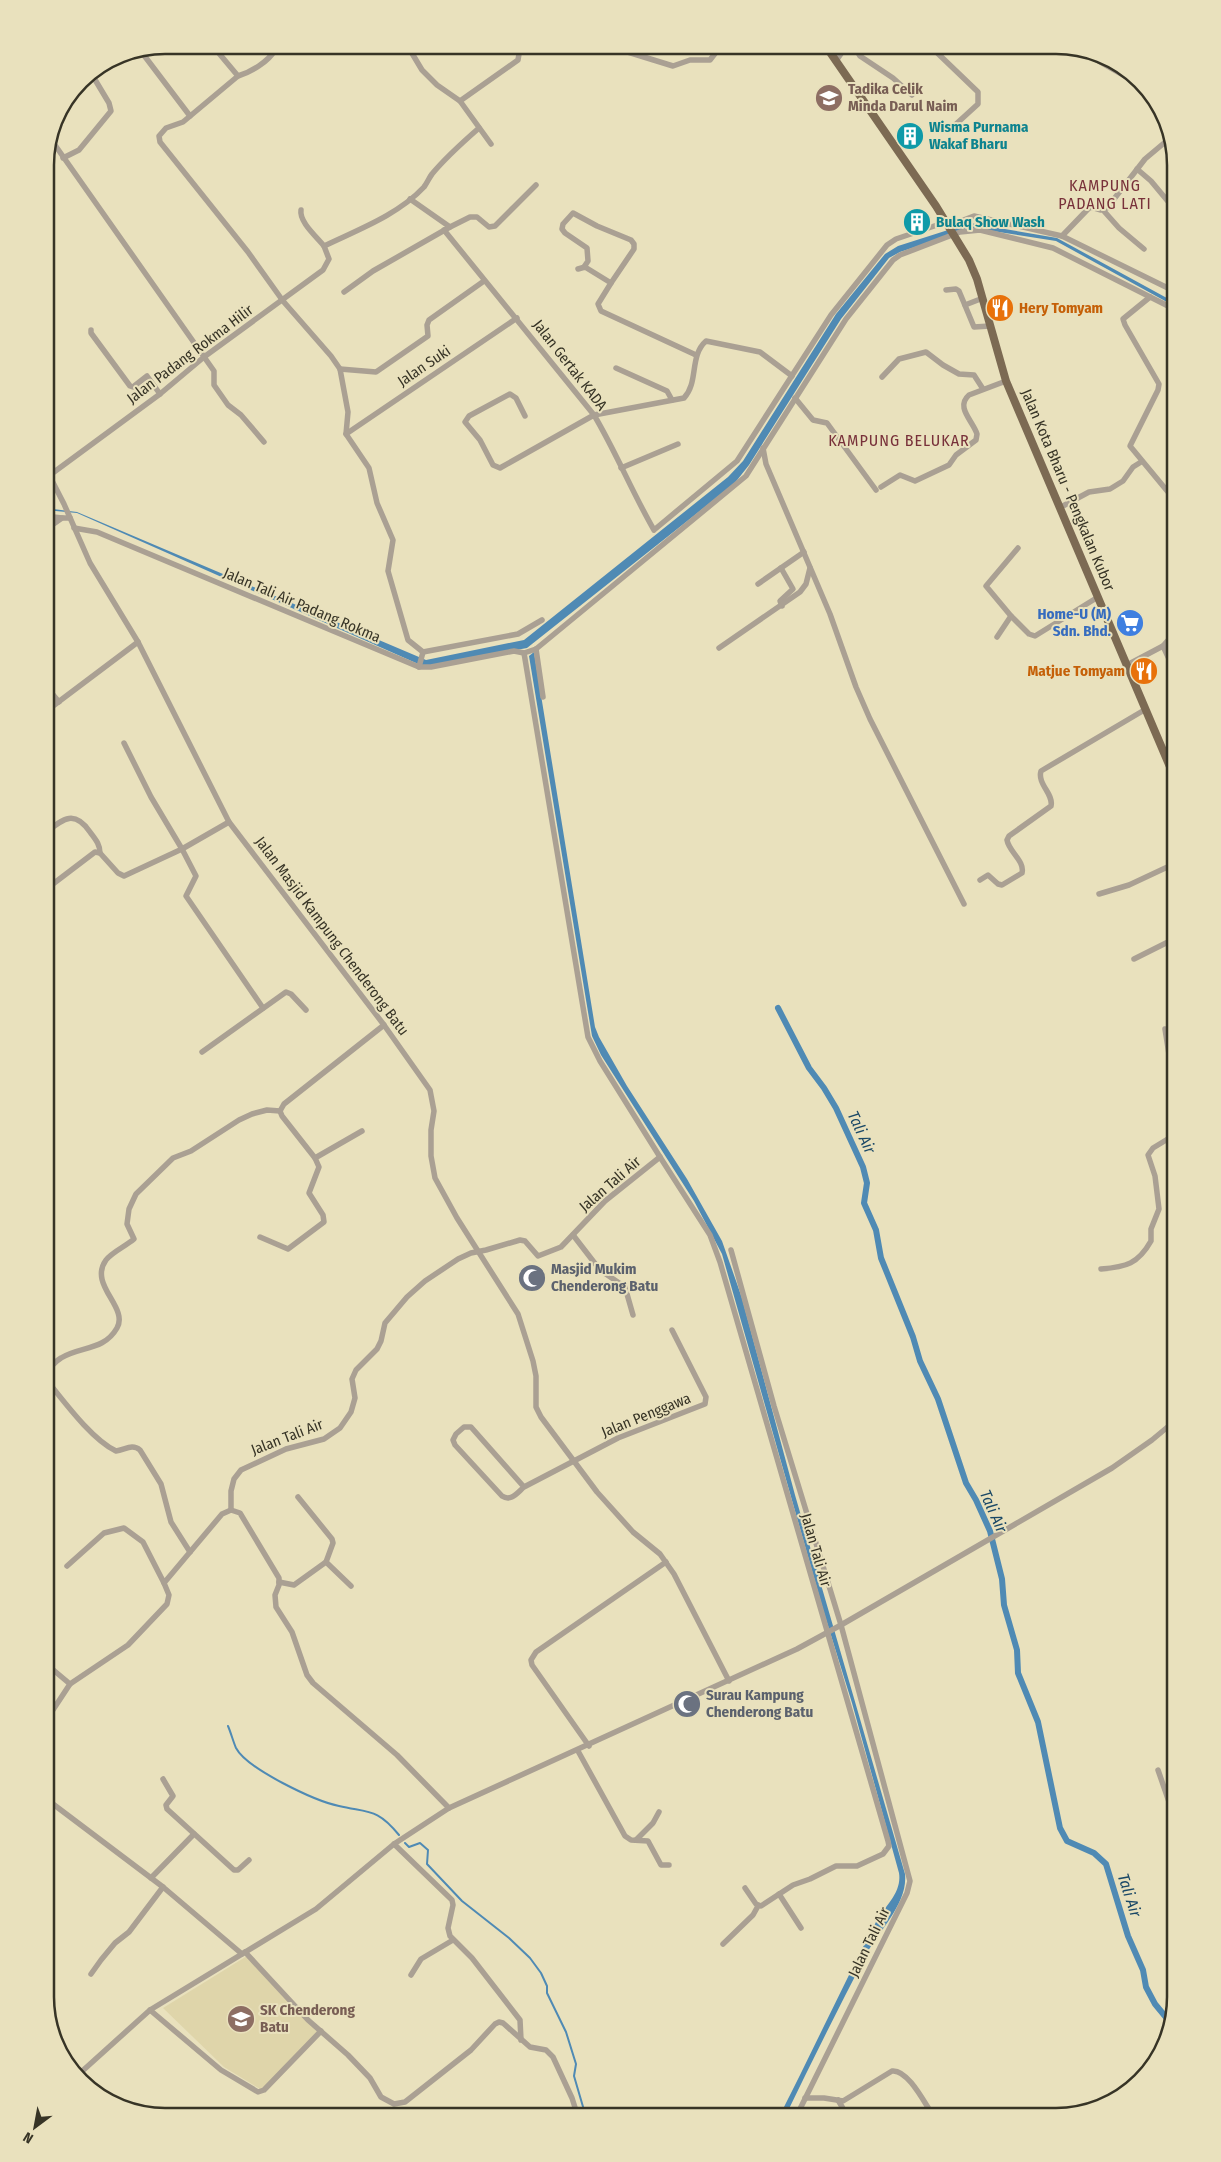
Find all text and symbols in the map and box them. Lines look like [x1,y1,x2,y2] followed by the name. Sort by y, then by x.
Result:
[848,80,958,115] place label: Tadika Celik Minda Darul Naim
[814,83,844,113] school or university icon: Tadika Celik Minda Darul Naim
[929,118,1029,153] place label: Wisma Purnama Wakaf Bharu
[895,121,925,151] building icon: Wisma Purnama Wakaf Bharu
[1058,176,1152,213] district label: KAMPUNG PADANG LATI
[902,207,932,237] building icon: Bulaq Show Wash
[936,213,1045,231] place label: Bulaq Show Wash
[985,293,1015,323] restaurant icon: Hery Tomyam
[1019,299,1103,317] place label: Hery Tomyam
[123,300,257,407] street label: Jalan Padang Rokma Hilir
[529,316,611,414] street label: Jalan Gertak KADA
[394,342,454,390] street label: Jalan Suki
[1017,386,1119,594] street label: Jalan Kota Bharu - Pengkalan Kubor
[828,431,970,450] district label: KAMPUNG BELUKAR
[221,564,383,646] street label: Jalan Tali Air Padang Rokma
[1038,605,1112,640] place label: Home-U (M) Sdn. Bhd.
[1115,608,1145,638] supermarket icon: Home-U (M) Sdn. Bhd.
[1129,656,1159,686] restaurant icon: Matjue Tomyam
[1027,662,1125,680] place label: Matjue Tomyam
[251,833,413,1039] street label: Jalan Masjid Kampung Chenderong Batu
[844,1108,880,1157] water label: Tali Air
[576,1152,645,1216] street label: Jalan Tali Air
[551,1260,658,1295] place label: Masjid Mukim Chenderong Batu
[517,1263,547,1293] mosque icon: Masjid Mukim Chenderong Batu
[599,1389,693,1441] street label: Jalan Penggawa
[249,1415,326,1459] street label: Jalan Tali Air
[976,1487,1011,1536] water label: Tali Air
[797,1511,835,1590] street label: Jalan Tali Air
[706,1686,813,1721] place label: Surau Kampung Chenderong Batu
[672,1689,702,1719] mosque icon: Surau Kampung Chenderong Batu
[1114,1871,1146,1920] water label: Tali Air
[844,1903,894,1980] street label: Jalan Tali Air
[260,2001,355,2036] place label: SK Chenderong Batu
[226,2004,256,2034] school or university icon: SK Chenderong Batu
[10,2102,60,2152] north arrow
[20,2128,36,2147] text: N

